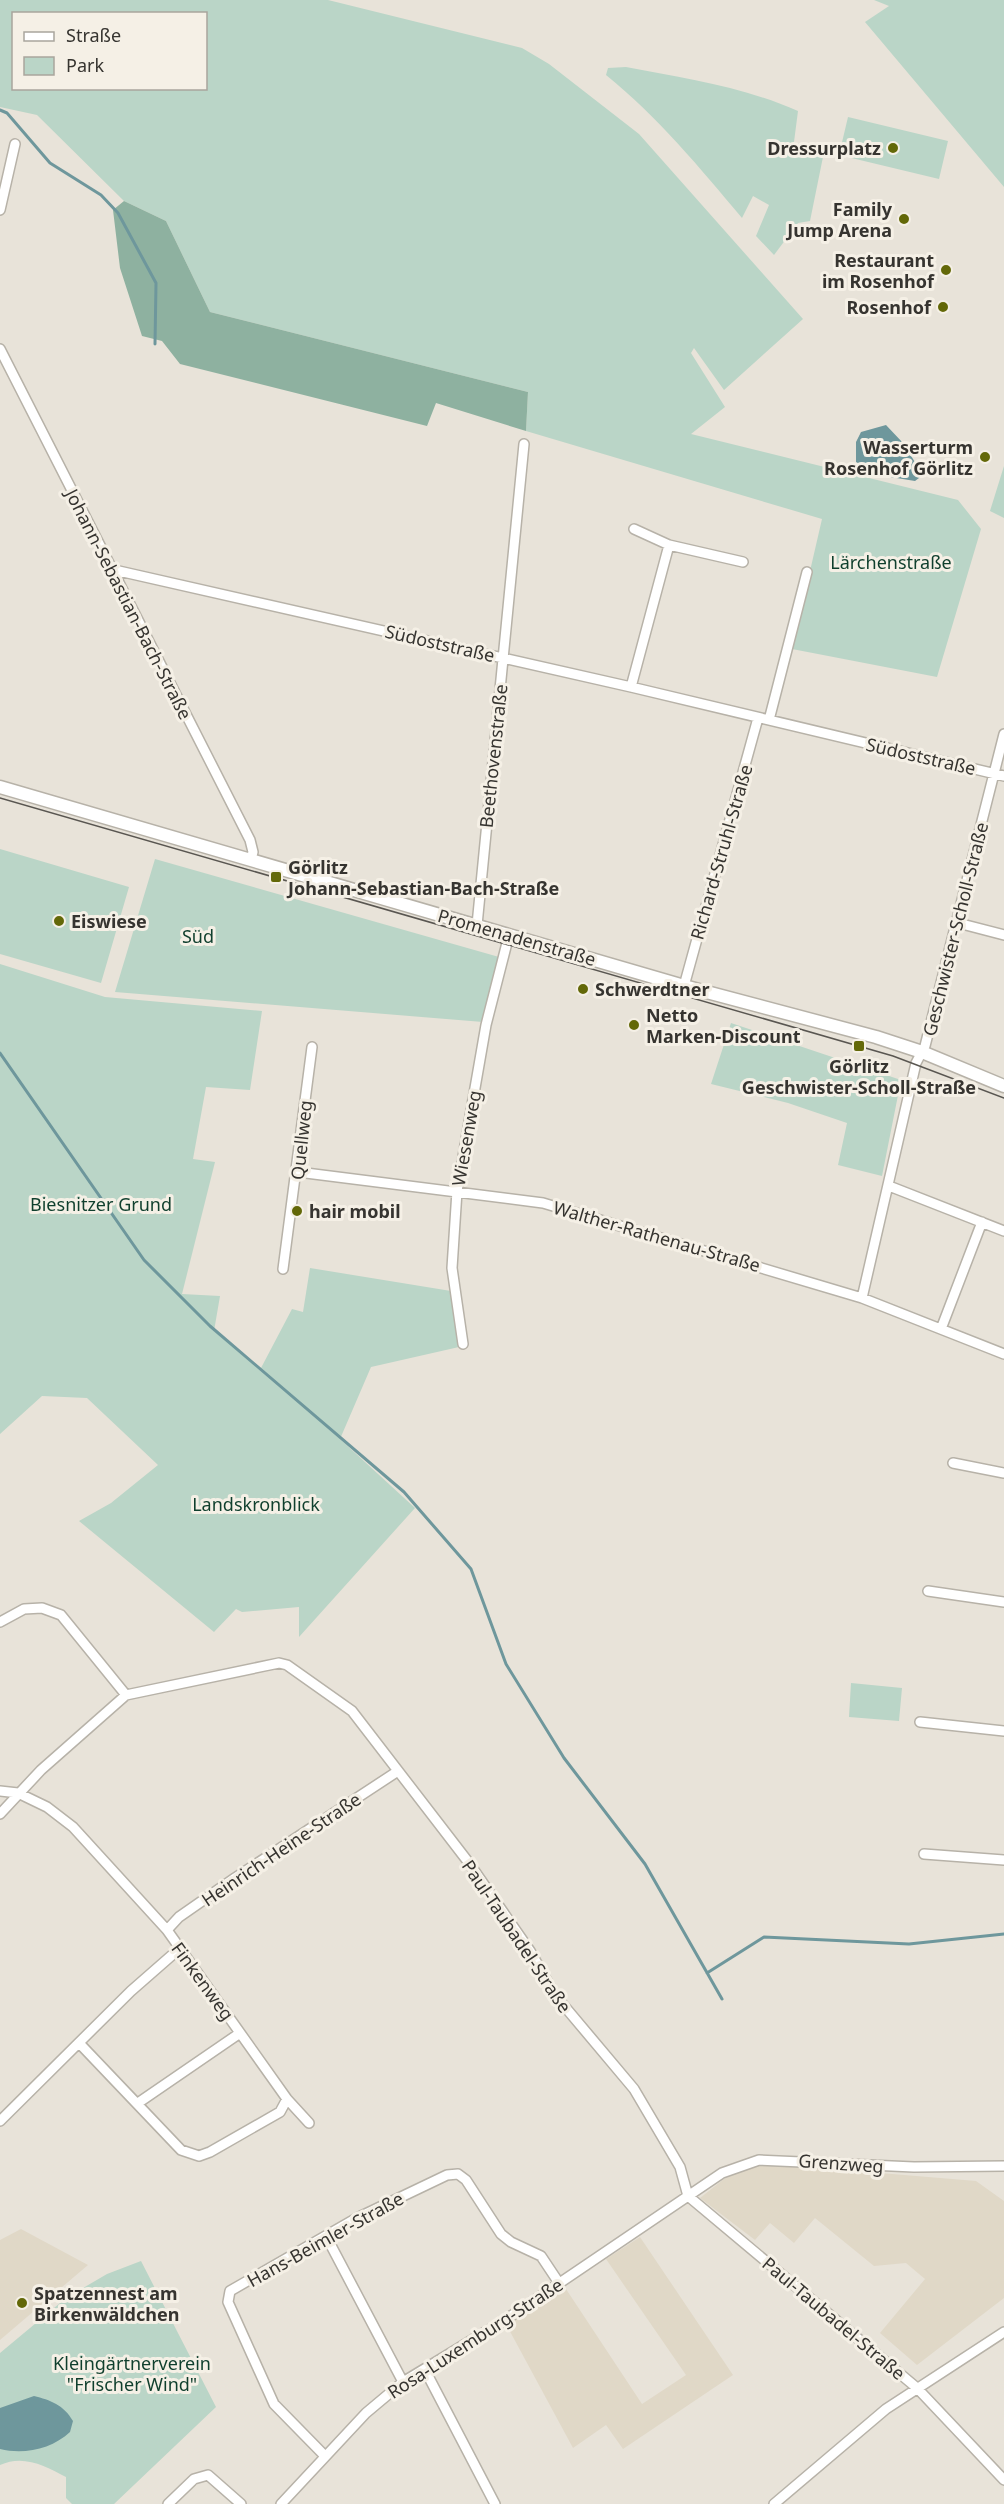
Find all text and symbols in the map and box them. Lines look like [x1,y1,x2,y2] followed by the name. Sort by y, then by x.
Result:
[12,12,207,90] legend
[66,23,121,47] text: Straße
[66,53,104,77] text: Park
[767,136,881,160] place label: Dressurplatz
[886,141,900,155] marker: Dressurplatz
[785,197,893,242] place label: Family Jump Arena
[897,212,911,226] marker: Family Jump Arena
[822,248,935,293] place label: Restaurant im Rosenhof
[939,263,953,277] marker: Restaurant im Rosenhof
[847,295,932,319] place label: Rosenhof
[936,300,950,314] marker: Rosenhof
[824,435,973,480] place label: Wasserturm Rosenhof Görlitz
[978,450,992,464] marker: Wasserturm Rosenhof Görlitz
[59,483,198,723] street label: Johann-Sebastian-Bach-Straße
[830,550,952,574] park label: Lärchenstraße
[383,619,497,667] street label: Südoststraße
[474,683,512,829] street label: Beethovenstraße
[864,732,978,780] street label: Südoststraße
[684,762,758,942] street label: Richard-Struhl-Straße
[917,820,993,1038] street label: Geschwister-Scholl-Straße
[286,855,559,900] place label: Görlitz Johann-Sebastian-Bach-Straße
[269,870,283,884] marker: Görlitz Johann-Sebastian-Bach-Straße
[435,903,599,971] street label: Promenadenstraße
[71,909,147,933] place label: Eiswiese
[52,914,66,928] marker: Eiswiese
[182,924,214,948] park label: Süd
[595,977,709,1001] place label: Schwerdtner
[576,982,590,996] marker: Schwerdtner
[646,1003,801,1048] place label: Netto Marken-Discount
[627,1018,641,1032] marker: Netto Marken-Discount
[852,1039,866,1053] marker: Görlitz Geschwister-Scholl-Straße
[742,1054,976,1099] place label: Görlitz Geschwister-Scholl-Straße
[446,1088,486,1188] street label: Wiesenweg
[285,1099,317,1181] street label: Quellweg
[30,1192,172,1216] park label: Biesnitzer Grund
[551,1195,763,1277] street label: Walther-Rathenau-Straße
[309,1199,401,1223] place label: hair mobil
[290,1204,304,1218] marker: hair mobil
[192,1492,320,1516] park label: Landskronblick
[197,1787,365,1911] street label: Heinrich-Heine-Straße
[457,1855,577,2017] street label: Paul-Taubadel-Straße
[166,1937,240,2025] street label: Finkenweg
[798,2148,884,2178] street label: Grenzweg
[242,2186,408,2292] street label: Hans-Beimler-Straße
[758,2251,910,2385] street label: Paul-Taubadel-Straße
[383,2272,567,2404] street label: Rosa-Luxemburg-Straße
[34,2281,179,2326] place label: Spatzennest am Birkenwäldchen
[15,2296,29,2310] marker: Spatzennest am Birkenwäldchen
[53,2351,211,2396] park label: Kleingärtnerverein "Frischer Wind"

